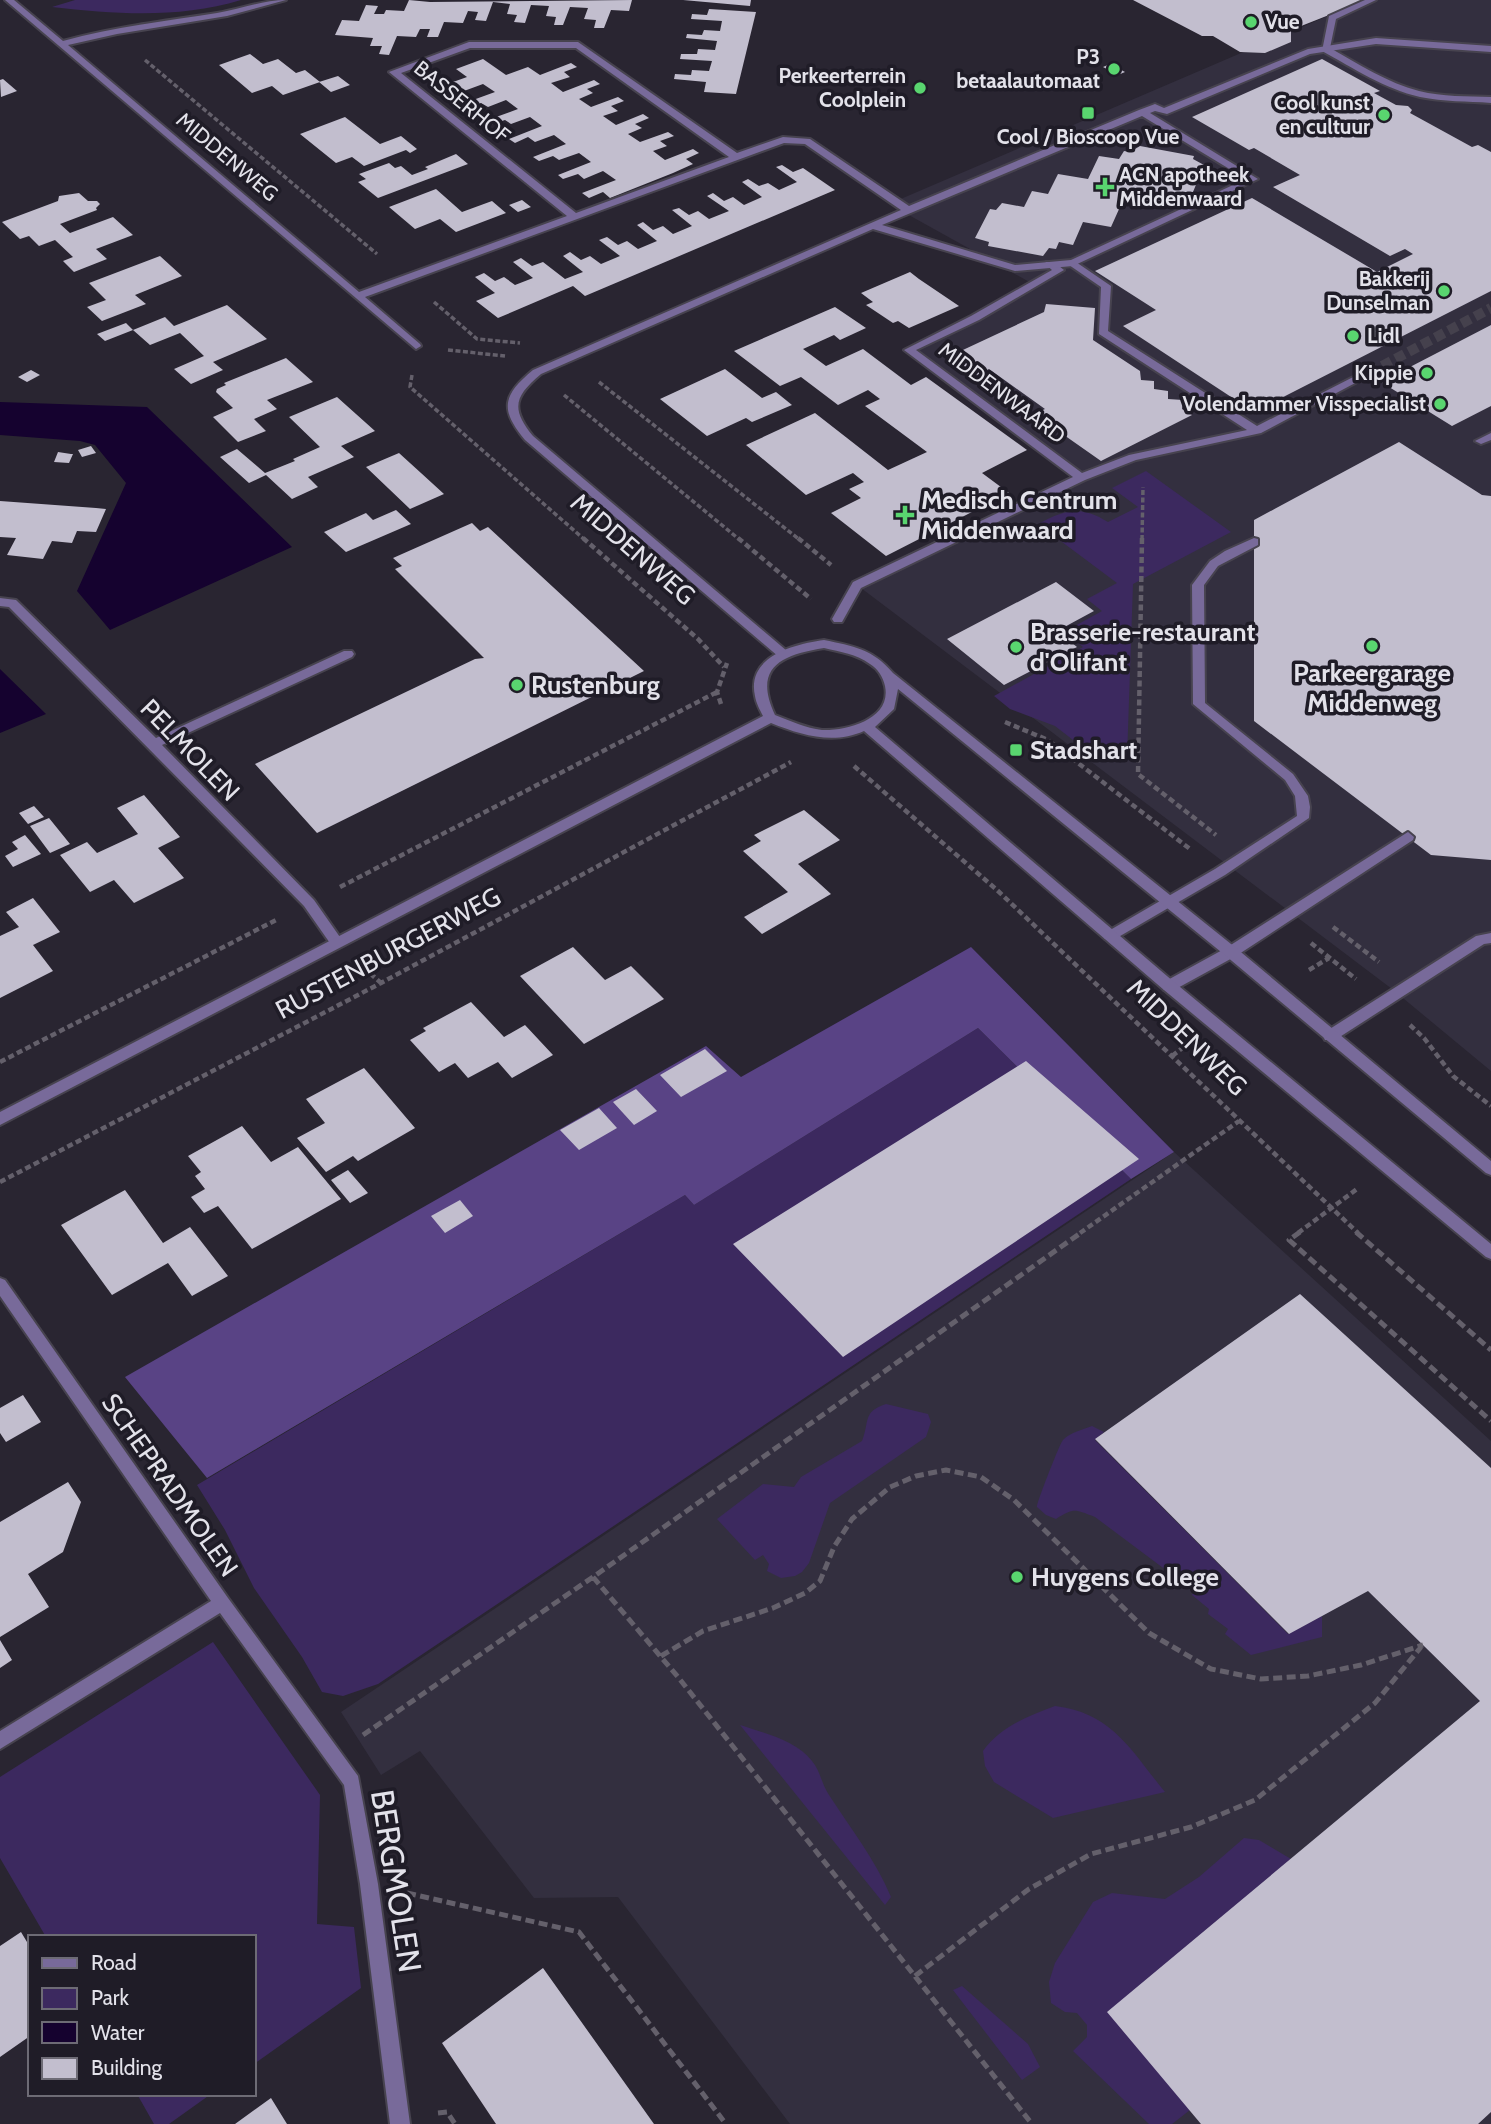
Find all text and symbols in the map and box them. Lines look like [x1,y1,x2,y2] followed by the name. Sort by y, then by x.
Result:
[1265,9,1300,34] place label: Vue
[1243,14,1259,30] marker: Vue
[956,44,1100,93] place label: P3 betaalautomaat
[409,55,515,148] street label: BASSERHOF
[1106,61,1122,77] marker: P3 betaalautomaat
[779,63,906,112] place label: Perkeerterrein Coolplein
[912,80,928,96] marker: Perkeerterrein Coolplein
[1274,90,1370,139] place label: Cool kunst en cultuur
[1080,105,1096,121] marker: Cool / Bioscoop Vue
[172,107,283,206] street label: MIDDENWEG
[1376,107,1392,123] marker: Cool kunst en cultuur
[997,124,1180,149] place label: Cool / Bioscoop Vue
[1119,162,1250,211] place label: ACN apotheek Middenwaard
[1097,179,1113,195] marker: ACN apotheek Middenwaard
[1326,266,1430,315] place label: Bakkerij Dunselman
[1436,283,1452,299] marker: Bakkerij Dunselman
[1367,323,1401,348] place label: Lidl
[1345,328,1361,344] marker: Lidl
[934,337,1071,448] street label: MIDDENWAARD
[1354,360,1413,385] place label: Kippie
[1419,365,1435,381] marker: Kippie
[1183,391,1426,416] place label: Volendammer Visspecialist
[1432,396,1448,412] marker: Volendammer Visspecialist
[921,484,1117,546] place label: Medisch Centrum Middenwaard
[564,486,702,612] street label: MIDDENWEG
[895,505,915,525] marker: Medisch Centrum Middenwaard
[1030,616,1255,678] place label: Brasserie-restaurant d'Olifant
[1364,638,1380,654] marker: Parkeergarage Middenweg
[1008,639,1024,655] marker: Brasserie-restaurant d'Olifant
[1293,657,1451,719] place label: Parkeergarage Middenweg
[531,669,660,701] place label: Rustenburg
[509,677,525,693] marker: Rustenburg
[134,692,246,808] street label: PELMOLEN
[1030,734,1137,766] place label: Stadshart
[1008,742,1024,758] marker: Stadshart
[270,880,506,1026] street label: RUSTENBURGERWEG
[1120,972,1254,1102] street label: MIDDENWEG
[95,1387,245,1583] street label: SCHEPRADMOLEN
[1031,1561,1219,1593] place label: Huygens College
[1009,1569,1025,1585] marker: Huygens College
[363,1787,430,1975] street label: BERGMOLEN
[28,1935,256,2096] legend
[91,1950,137,1975] text: Road
[91,1985,129,2010] text: Park
[91,2020,145,2045] text: Water
[91,2055,163,2080] text: Building

